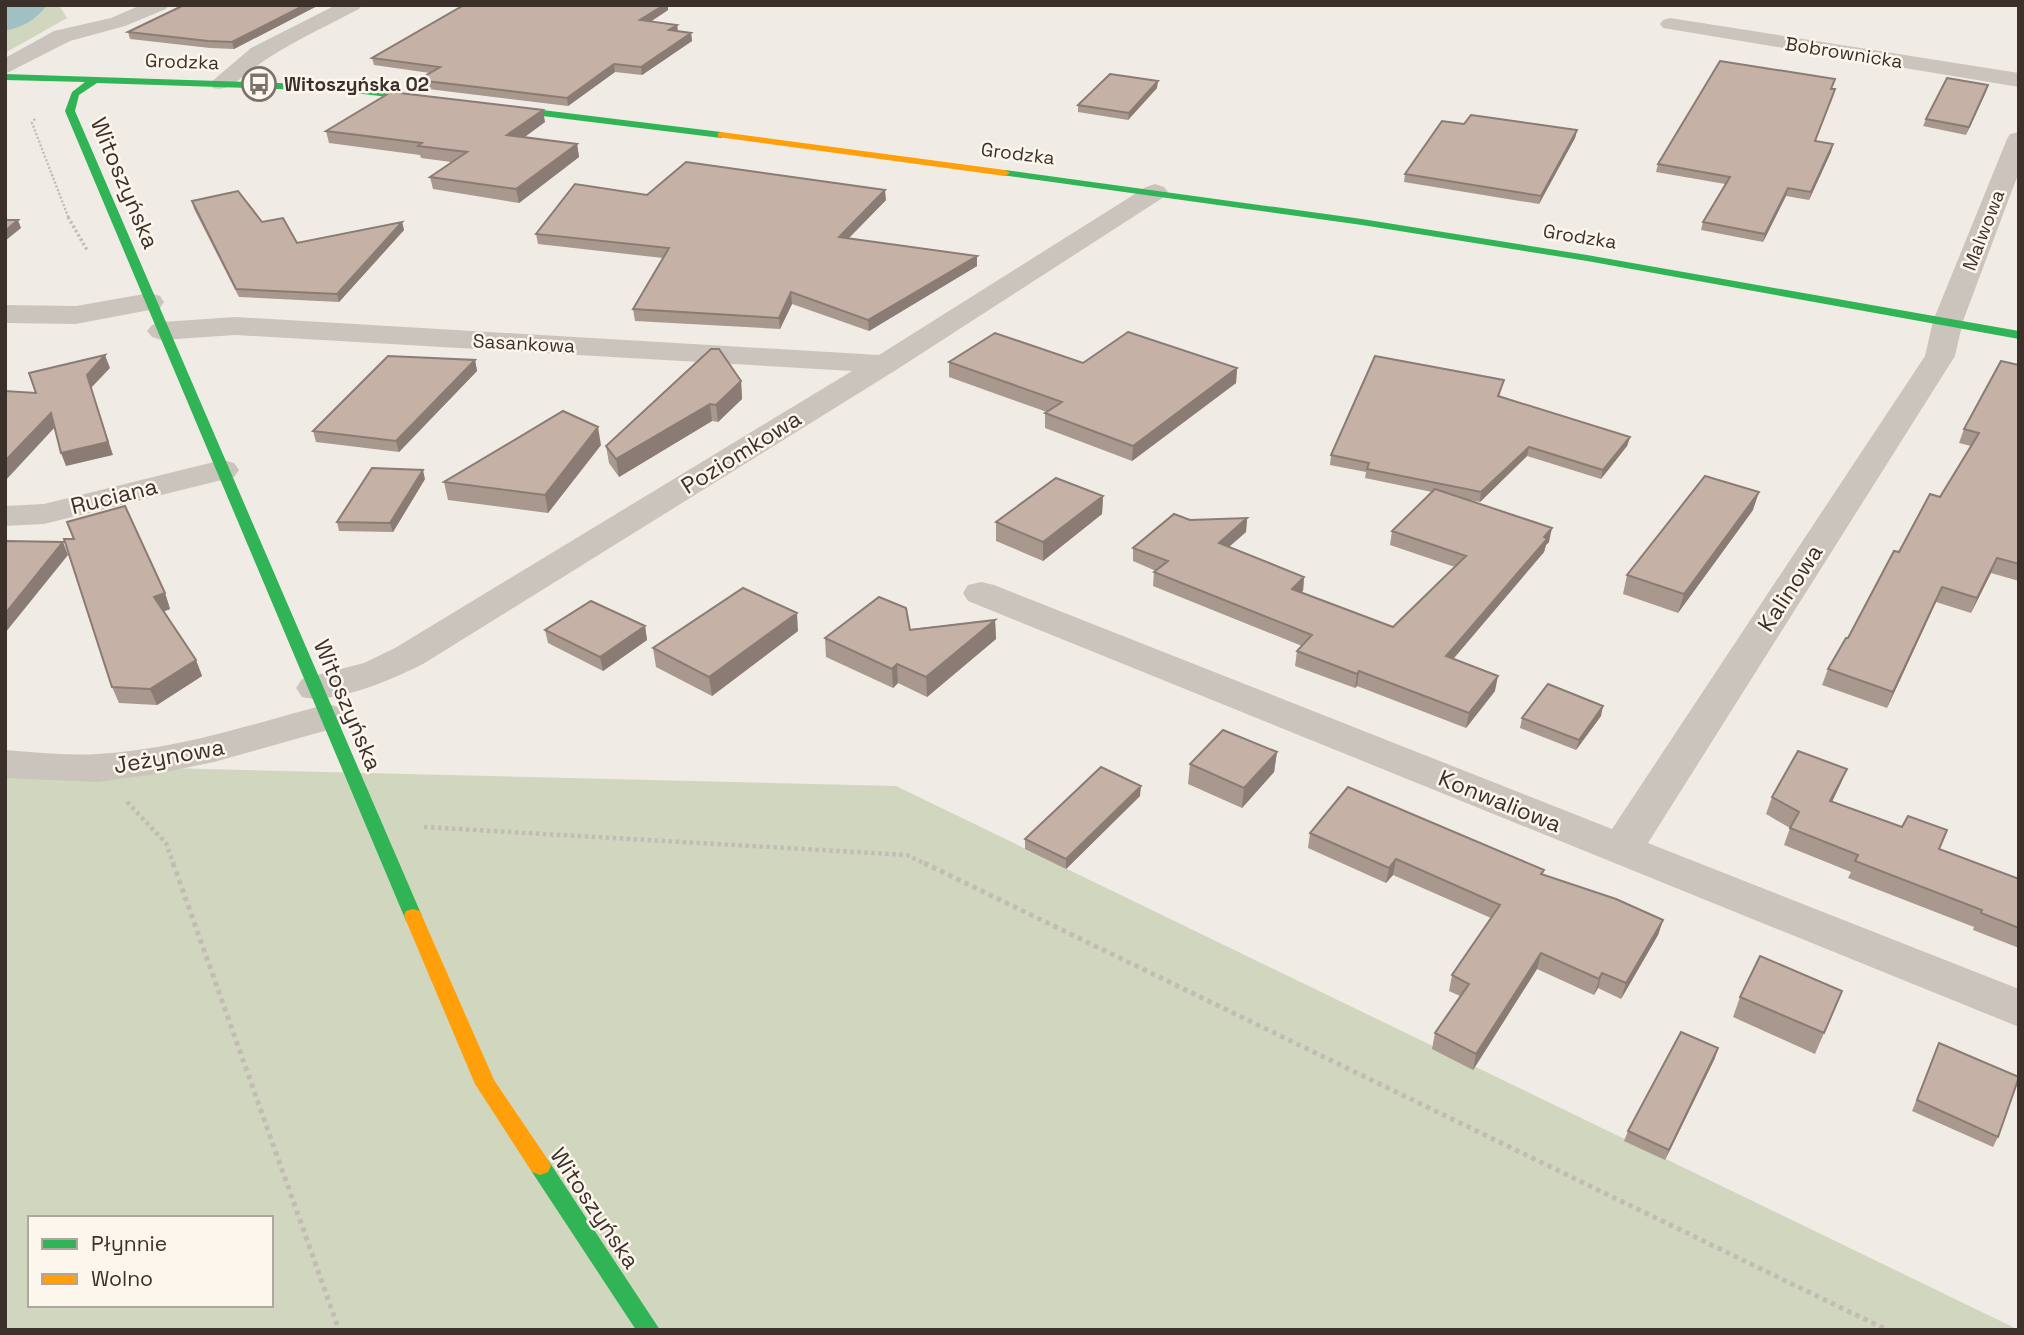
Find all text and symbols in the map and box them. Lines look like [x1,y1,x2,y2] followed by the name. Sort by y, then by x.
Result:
[1783,31,1905,74] street label: Bobrownicka
[144,48,220,75] street label: Grodzka
[240,65,278,103] bus stop icon: Witoszyńska 02
[284,72,429,97] place label: Witoszyńska 02
[84,113,166,253] street label: Witoszyńska
[980,137,1056,170] street label: Grodzka
[1957,186,2010,274] street label: Malwowa
[1541,218,1619,255] street label: Grodzka
[472,328,576,359] street label: Sasankowa
[675,403,807,501] street label: Poziomkowa
[67,471,161,521] street label: Ruciana
[1751,539,1829,637] street label: Kalinowa
[307,635,389,775] street label: Witoszyńska
[111,732,227,780] street label: Jeżynowa
[1434,763,1566,839] street label: Konwaliowa
[543,1142,647,1274] street label: Witoszyńska
[28,1216,273,1307] legend
[91,1230,167,1257] text: Płynnie
[91,1265,153,1292] text: Wolno

